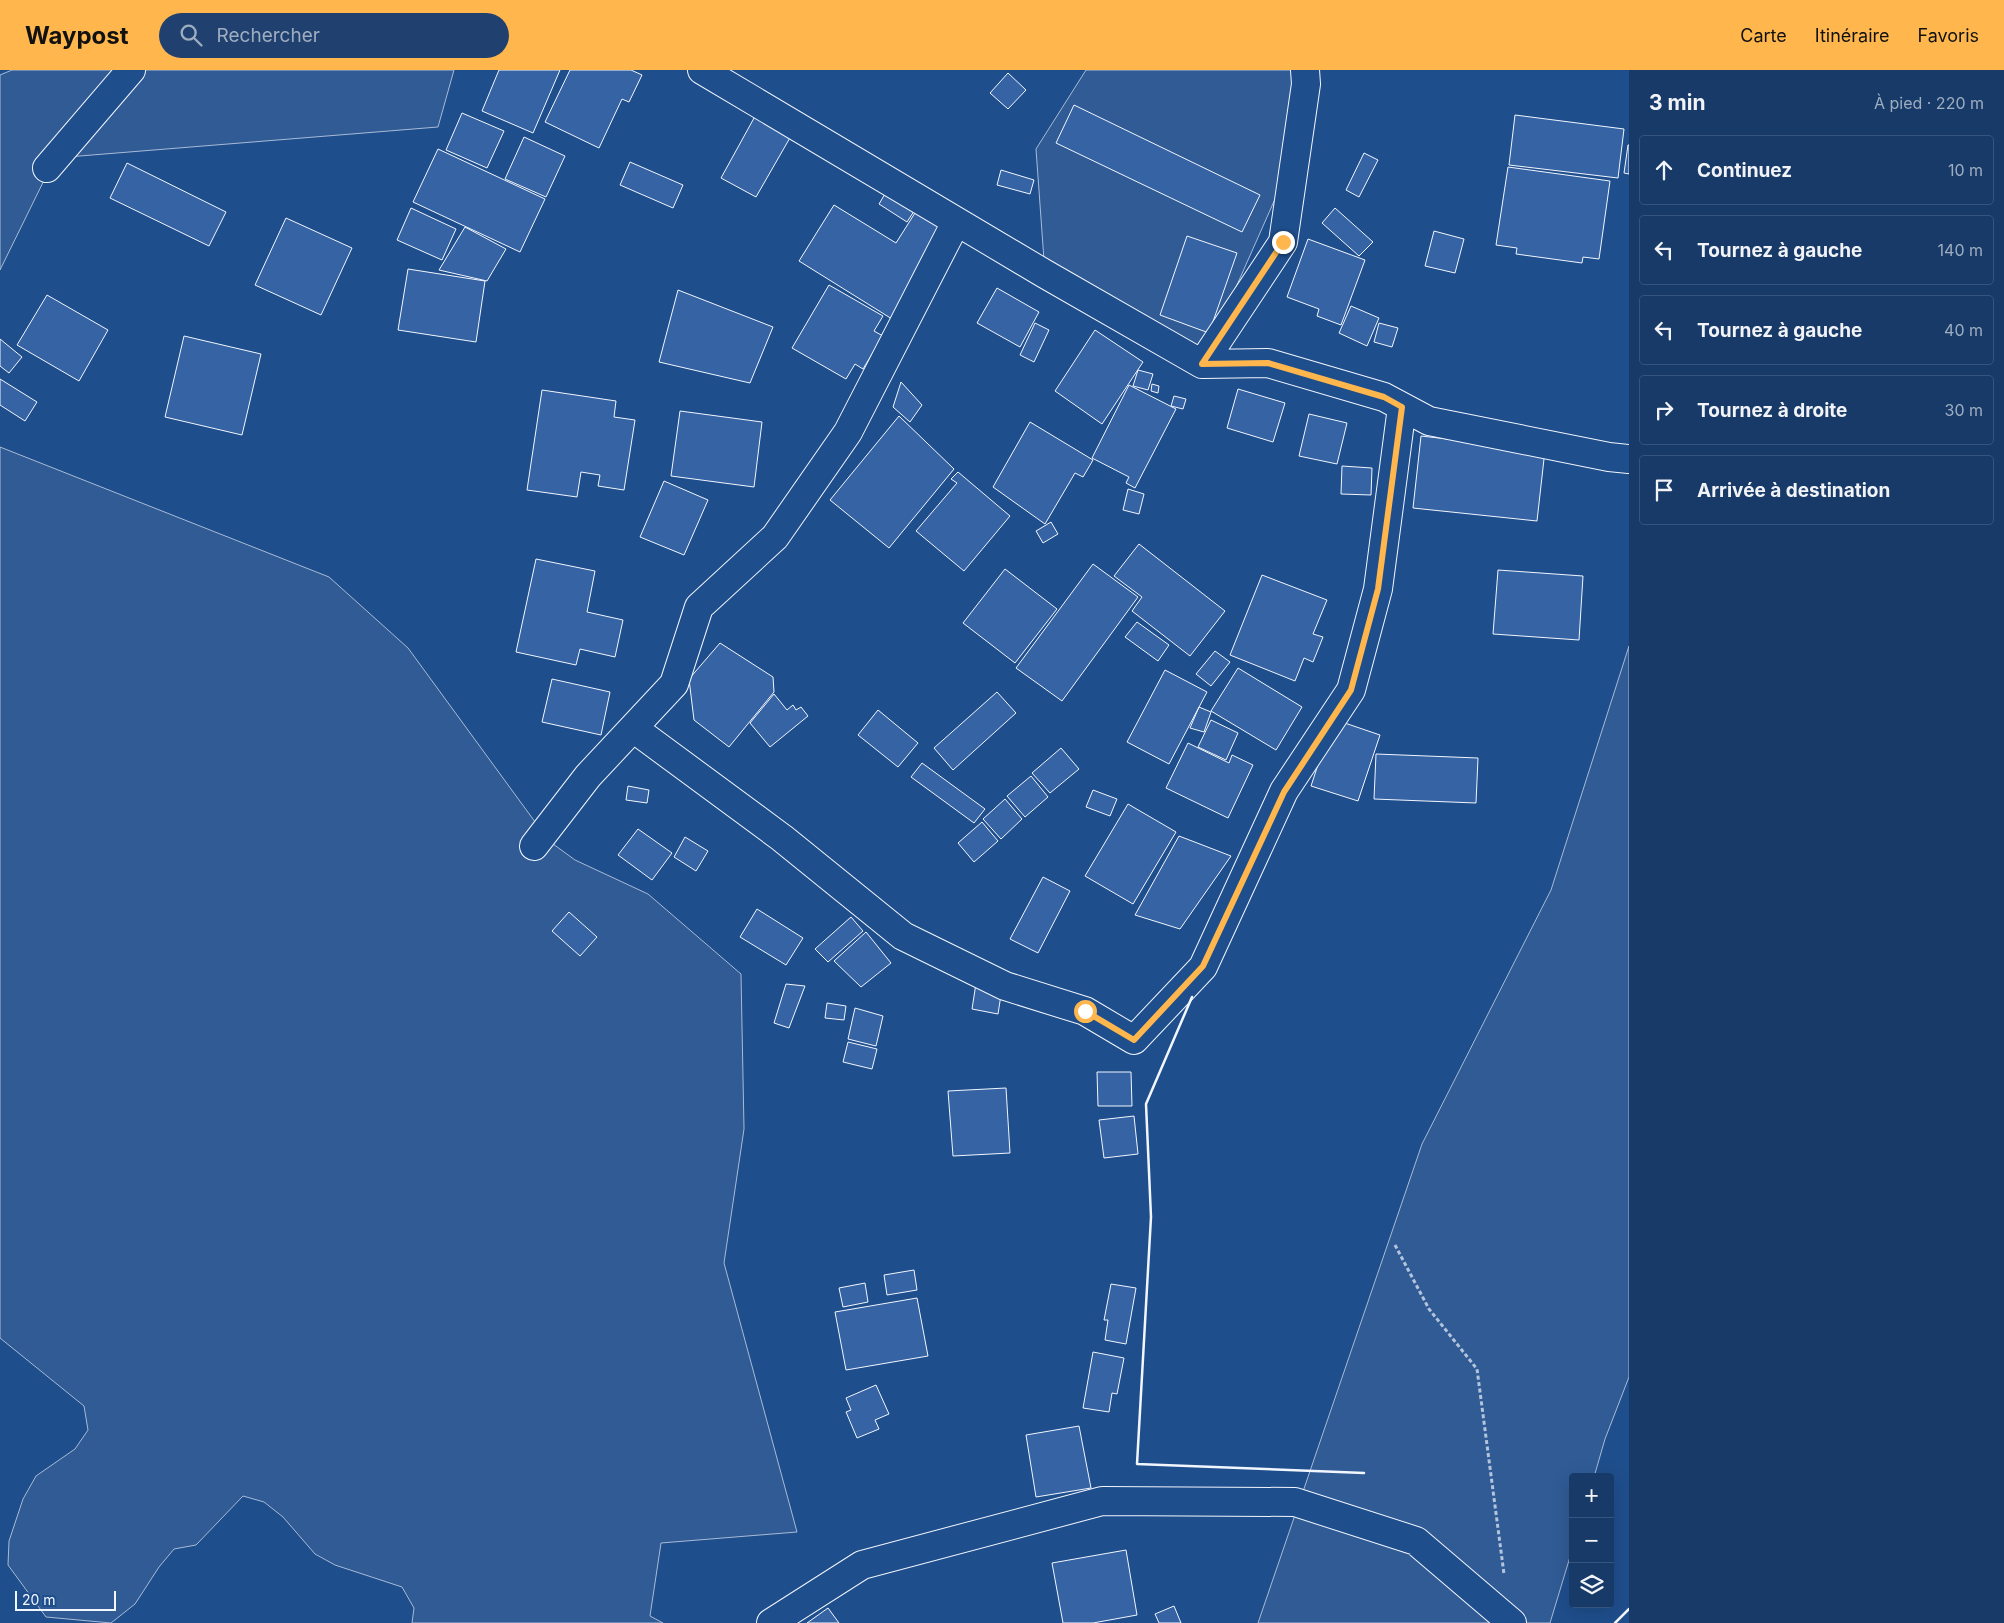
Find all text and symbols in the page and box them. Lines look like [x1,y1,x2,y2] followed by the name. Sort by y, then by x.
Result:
[159,13,509,58] search box
[25,21,129,50] text: Waypost
[177,21,205,49] icon: search
[217,24,320,47] text: Rechercher
[1740,25,1787,46] text: Carte
[1815,25,1889,46] text: Itinéraire
[1917,25,1979,46] text: Favoris
[1649,90,1705,115] text: 3 min
[1874,93,1984,113] text: À pied · 220 m
[1650,156,1678,184] icon: ahead
[1697,159,1792,182] text: Continuez
[1948,160,1983,180] text: 10 m
[1272,231,1295,254] route end
[1650,236,1678,264] icon: left
[1697,239,1862,262] text: Tournez à gauche
[1938,240,1983,260] text: 140 m
[1650,316,1678,344] icon: left
[1697,319,1862,342] text: Tournez à gauche
[1944,320,1983,340] text: 40 m
[1650,396,1678,424] icon: right
[1697,399,1847,422] text: Tournez à droite
[1945,400,1983,420] text: 30 m
[1650,476,1678,504] icon: arrive
[1697,479,1890,502] text: Arrivée à destination
[1074,1000,1097,1023] route start
[1569,1473,1614,1608] map controls
[1569,1473,1614,1518] button: +
[1569,1518,1614,1563] button: −
[1569,1563,1614,1608] button: layers
[15,1588,116,1611] scale bar
[22,1591,56,1608] text: 20 m

